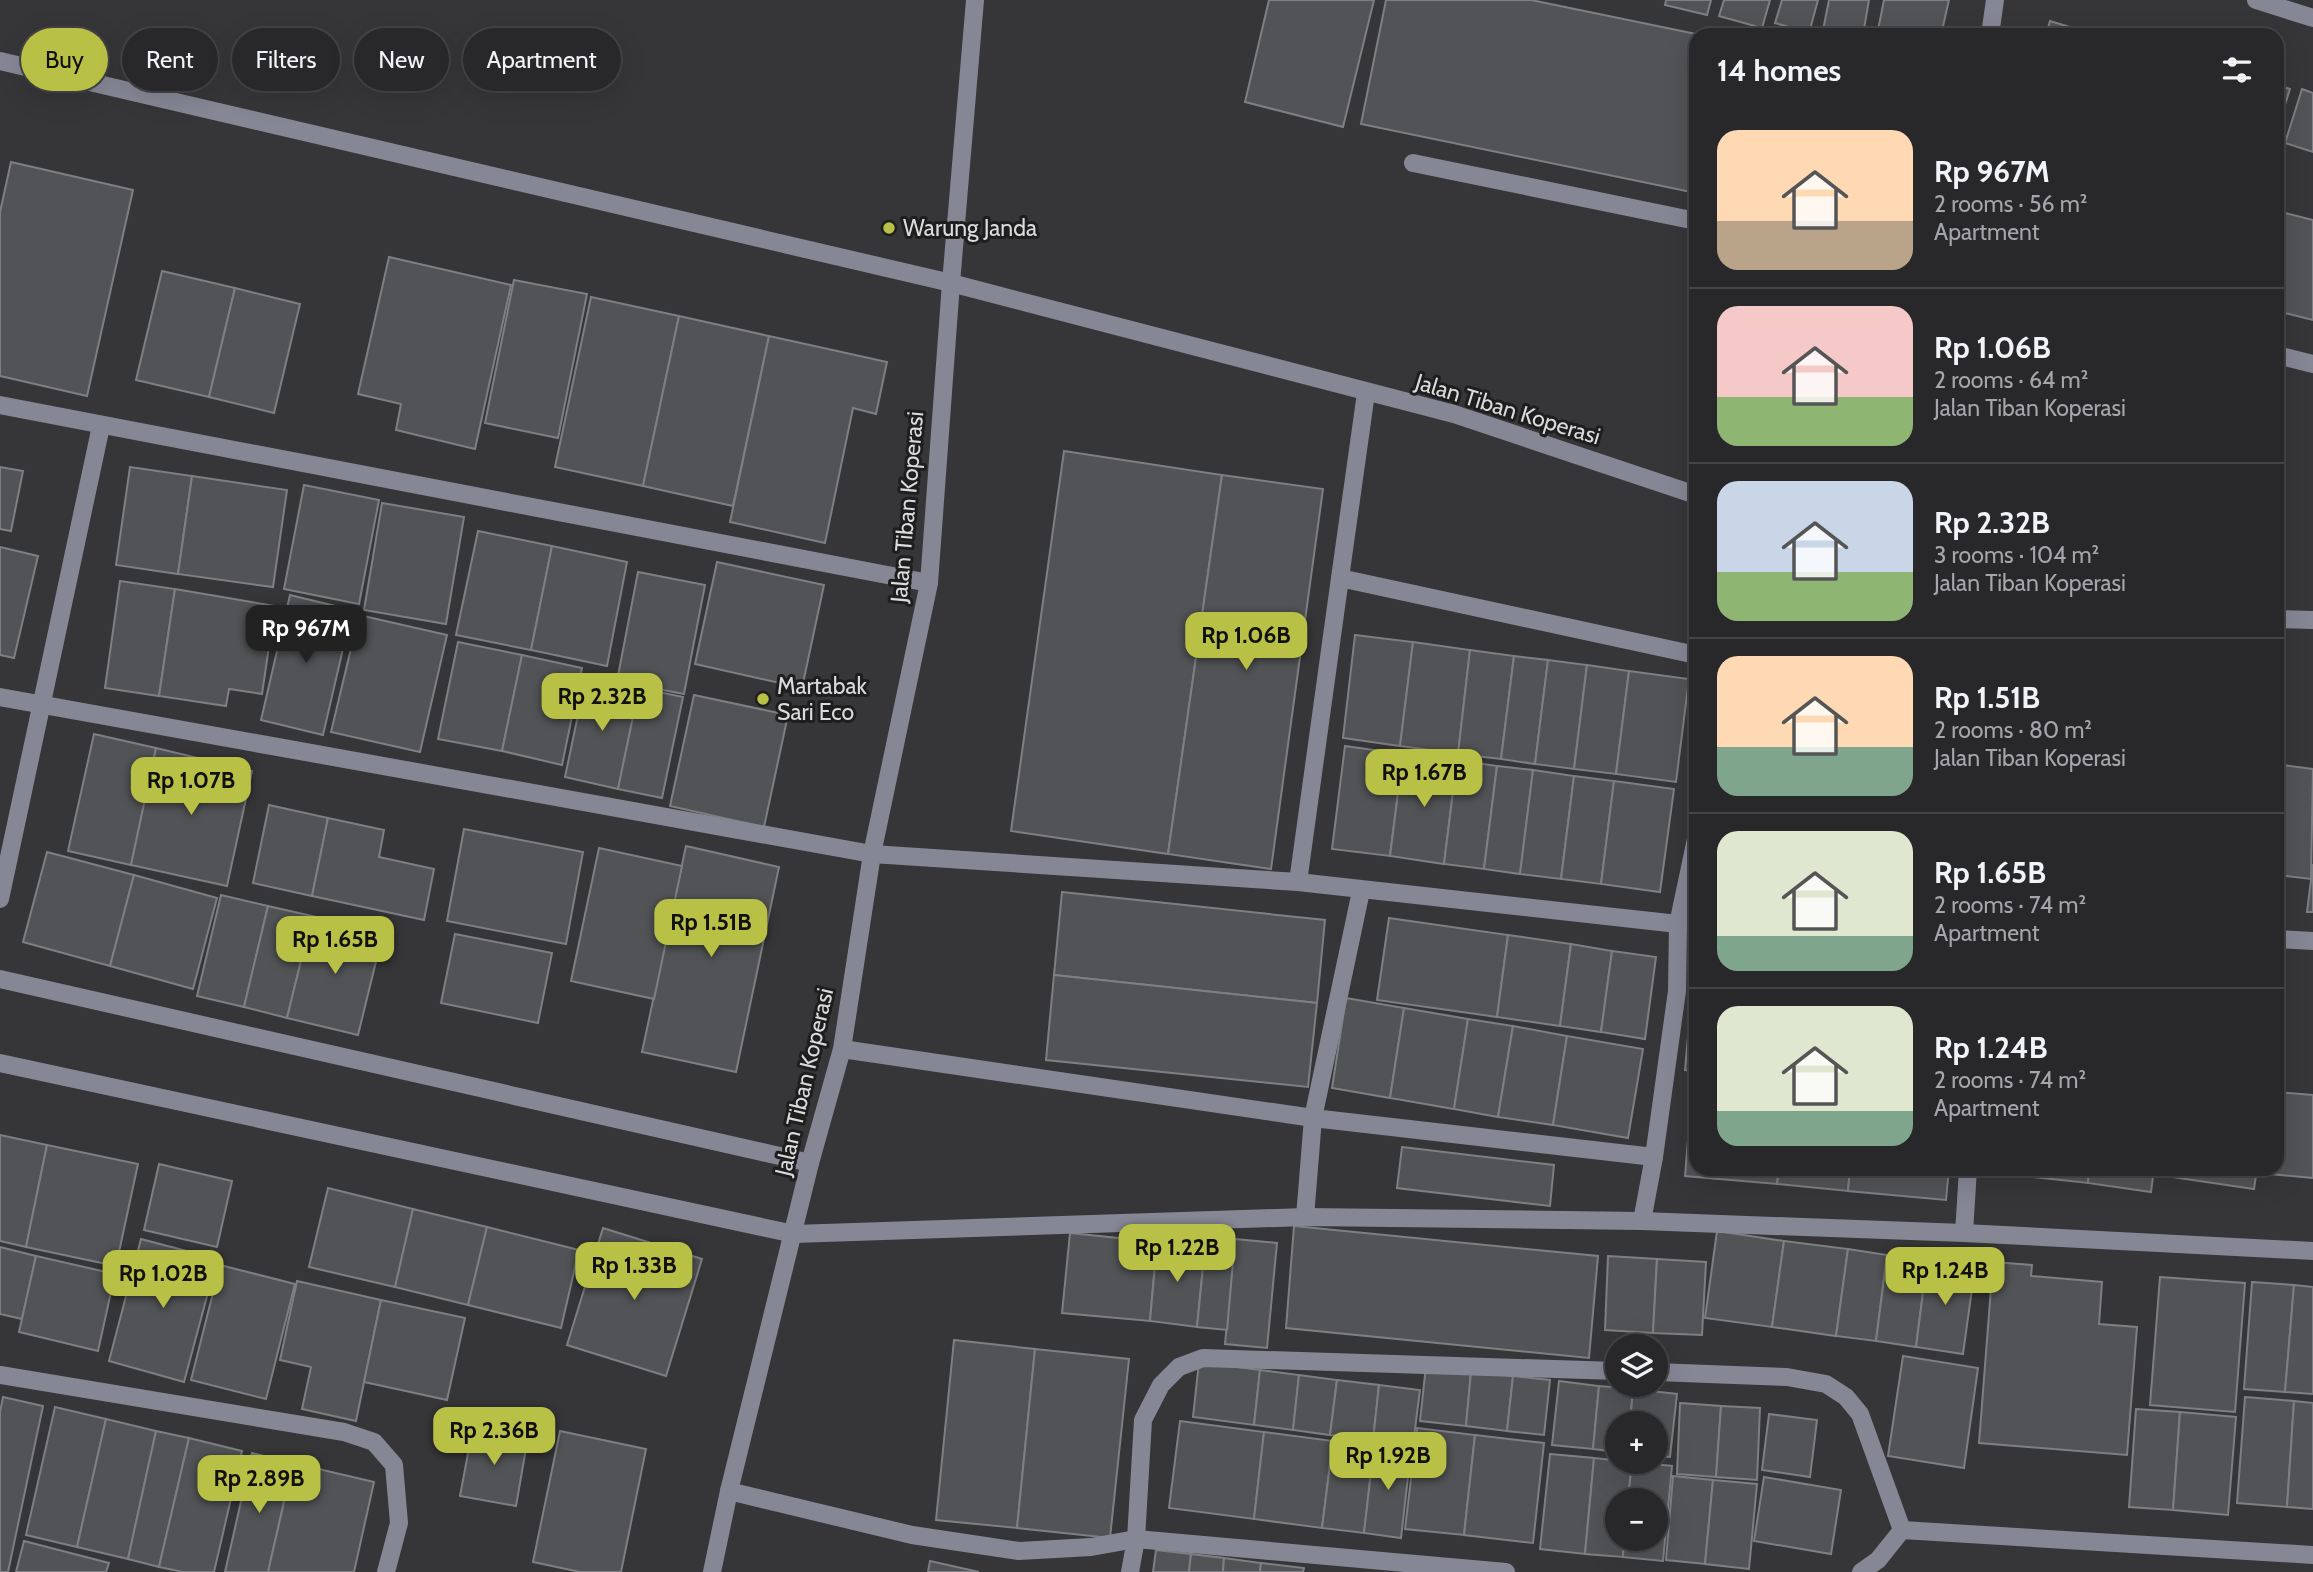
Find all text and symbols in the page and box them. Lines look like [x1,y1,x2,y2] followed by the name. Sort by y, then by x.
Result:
[21,28,108,91] chip: Buy
[122,28,218,91] chip: Rent
[232,28,340,91] chip: Filters
[354,28,449,91] chip: New
[463,28,621,91] chip: Apartment
[2218,51,2256,89] icon: filters
[1717,52,1841,89] text: 14 homes
[1934,153,2050,190] text: Rp 967M
[1773,158,1857,242] icon: home
[1934,190,2088,218] text: 2 rooms · 56 m²
[903,214,1037,242] place label: Warung Janda
[1934,218,2039,246] text: Apartment
[881,220,897,236] marker: Warung Janda
[1934,329,2051,366] text: Rp 1.06B
[1773,334,1857,418] icon: home
[1934,366,2088,394] text: 2 rooms · 64 m²
[1411,367,1604,450] street label: Jalan Tiban Koperasi
[1934,394,2126,422] text: Jalan Tiban Koperasi
[885,410,929,605] street label: Jalan Tiban Koperasi
[1934,504,2050,541] text: Rp 2.32B
[1773,509,1857,593] icon: home
[1934,541,2099,569] text: 3 rooms · 104 m²
[1934,569,2126,597] text: Jalan Tiban Koperasi
[241,606,371,665] pin: Rp 967M
[1174,612,1318,672] pin: Rp 1.06B
[262,614,350,642] text: Rp 967M
[1201,621,1291,649] text: Rp 1.06B
[777,672,867,726] place label: Martabak Sari Eco
[530,674,674,733] pin: Rp 2.32B
[1934,679,2040,716] text: Rp 1.51B
[558,682,646,710] text: Rp 2.32B
[1773,684,1857,768] icon: home
[755,691,771,707] marker: Martabak Sari Eco
[1934,716,2092,744] text: 2 rooms · 80 m²
[1934,744,2126,772] text: Jalan Tiban Koperasi
[1352,750,1496,809] pin: Rp 1.67B
[119,758,263,817] pin: Rp 1.07B
[1381,758,1467,786] text: Rp 1.67B
[147,766,235,794] text: Rp 1.07B
[1934,854,2046,891] text: Rp 1.65B
[1773,859,1857,943] icon: home
[1934,891,2086,919] text: 2 rooms · 74 m²
[639,900,783,959] pin: Rp 1.51B
[670,908,752,936] text: Rp 1.51B
[263,916,407,976] pin: Rp 1.65B
[1934,919,2039,947] text: Apartment
[292,925,378,953] text: Rp 1.65B
[769,985,839,1180] street label: Jalan Tiban Koperasi
[1934,1029,2047,1066] text: Rp 1.24B
[1773,1034,1857,1118] icon: home
[1934,1066,2086,1094] text: 2 rooms · 74 m²
[1934,1094,2039,1122] text: Apartment
[1105,1224,1249,1284] pin: Rp 1.22B
[1135,1233,1219,1261] text: Rp 1.22B
[562,1242,706,1302] pin: Rp 1.33B
[1873,1248,2017,1307] pin: Rp 1.24B
[91,1250,235,1310] pin: Rp 1.02B
[591,1251,677,1279] text: Rp 1.33B
[1902,1256,1989,1284] text: Rp 1.24B
[119,1259,207,1287] text: Rp 1.02B
[1605,1334,1668,1551] map controls
[1605,1334,1668,1397] button: layers
[422,1408,566,1467] pin: Rp 2.36B
[1605,1411,1668,1474] button: +
[449,1416,539,1444] text: Rp 2.36B
[1316,1432,1460,1492] pin: Rp 1.92B
[1345,1441,1431,1469] text: Rp 1.92B
[187,1456,331,1515] pin: Rp 2.89B
[213,1464,305,1492] text: Rp 2.89B
[1605,1488,1668,1551] button: −

